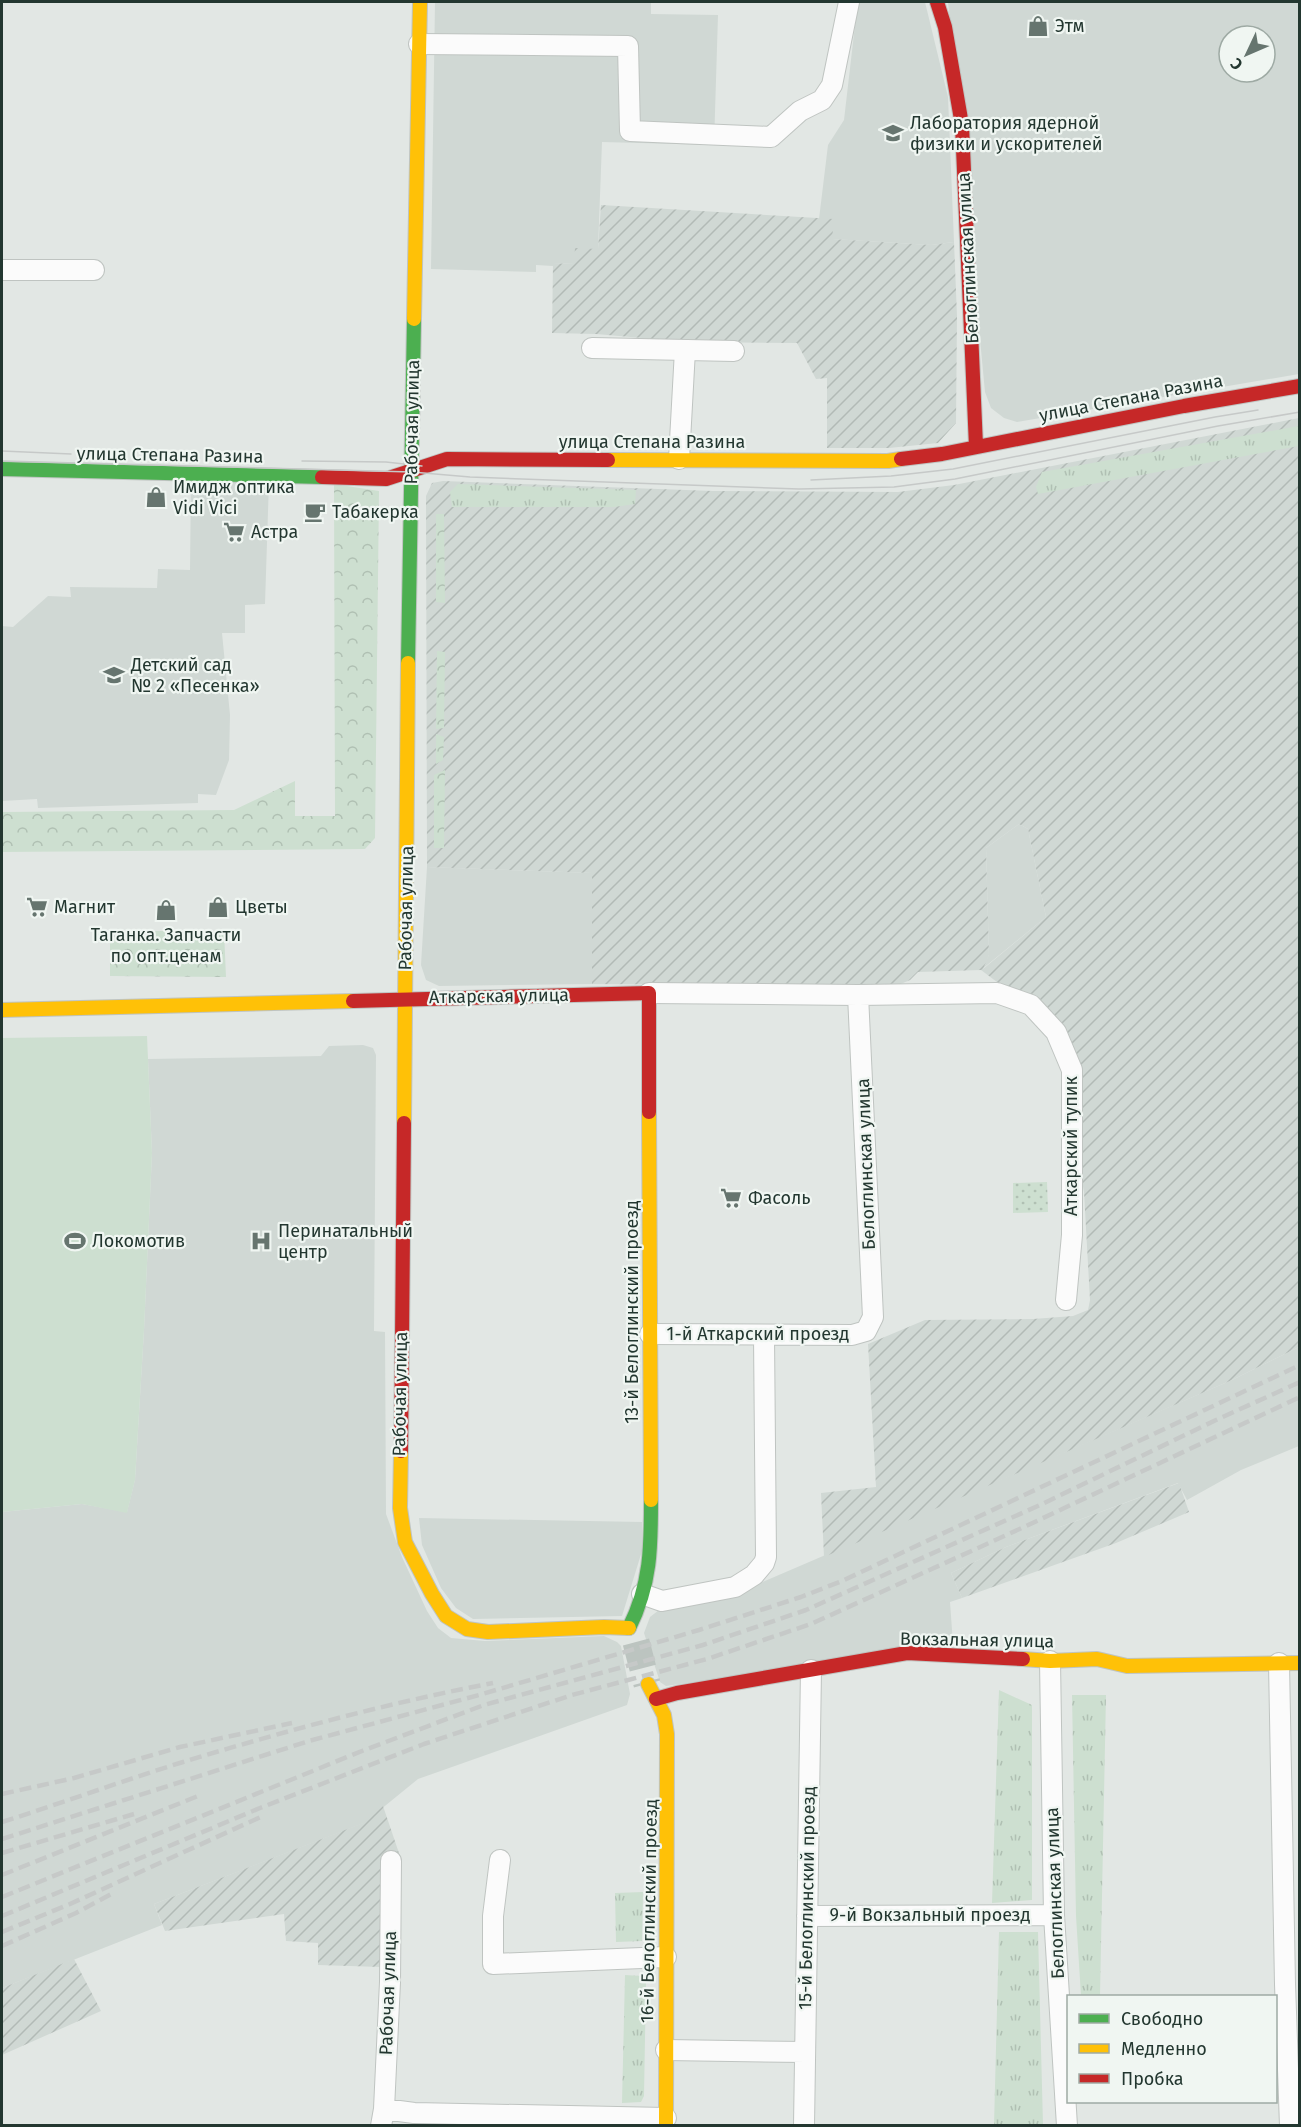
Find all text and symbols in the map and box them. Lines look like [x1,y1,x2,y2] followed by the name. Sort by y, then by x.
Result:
[1026,14,1050,38] shop icon: Этм
[1055,15,1085,37] place label: Этм
[1217,24,1277,84] north arrow
[1226,54,1247,74] text: С
[910,112,1103,155] place label: Лаборатория ядерной физики и ускорителей
[881,121,905,145] school or university icon: Лаборатория ядерной физики и ускорителей
[953,172,983,344] street label: Белоглинская улица
[400,359,424,485] street label: Рабочая улица
[1037,369,1225,427] street label: улица Степана Разина
[559,431,745,453] street label: улица Степана Разина
[76,442,264,468] street label: улица Степана Разина
[173,476,295,519] place label: Имидж оптика Vidi Vici
[144,485,168,509] shop icon: Имидж оптика Vidi Vici
[303,500,327,524] cafe icon: Табакерка
[332,501,419,523] place label: Табакерка
[222,520,246,544] supermarket icon: Астра
[251,521,298,543] place label: Астра
[130,654,260,697] place label: Детский сад № 2 «Песенка»
[102,663,126,687] school or university icon: Детский сад № 2 «Песенка»
[394,845,418,971] street label: Рабочая улица
[25,895,49,919] supermarket icon: Магнит
[206,895,230,919] shop icon: Цветы
[54,896,116,918] place label: Магнит
[235,896,288,918] place label: Цветы
[154,898,178,922] shop icon: Таганка. Запчасти по опт.ценам
[91,924,241,967] place label: Таганка. Запчасти по опт.ценам
[429,984,569,1008] street label: Аткарская улица
[1060,1075,1082,1216] street label: Аткарский тупик
[852,1078,880,1250] street label: Белоглинская улица
[719,1186,743,1210] supermarket icon: Фасоль
[748,1187,811,1209] place label: Фасоль
[621,1200,643,1424] street label: 13-й Белоглинский проезд
[278,1220,413,1263] place label: Перинатальный центр
[63,1229,87,1253] sports icon: Локомотив
[249,1229,273,1253] hospital icon: Перинатальный центр
[92,1230,185,1252] place label: Локомотив
[667,1323,849,1345] street label: 1-й Аткарский проезд
[388,1331,412,1457] street label: Рабочая улица
[900,1628,1054,1652] street label: Вокзальная улица
[794,1786,820,2010] street label: 15-й Белоглинский проезд
[636,1799,662,2023] street label: 16-й Белоглинский проезд
[1041,1807,1069,1979] street label: Белоглинская улица
[830,1904,1030,1926] street label: 9-й Вокзальный проезд
[375,1930,401,2056] street label: Рабочая улица
[1067,1995,1277,2103] legend
[1121,2008,1203,2030] text: Свободно
[1121,2038,1207,2060] text: Медленно
[1121,2068,1184,2090] text: Пробка

